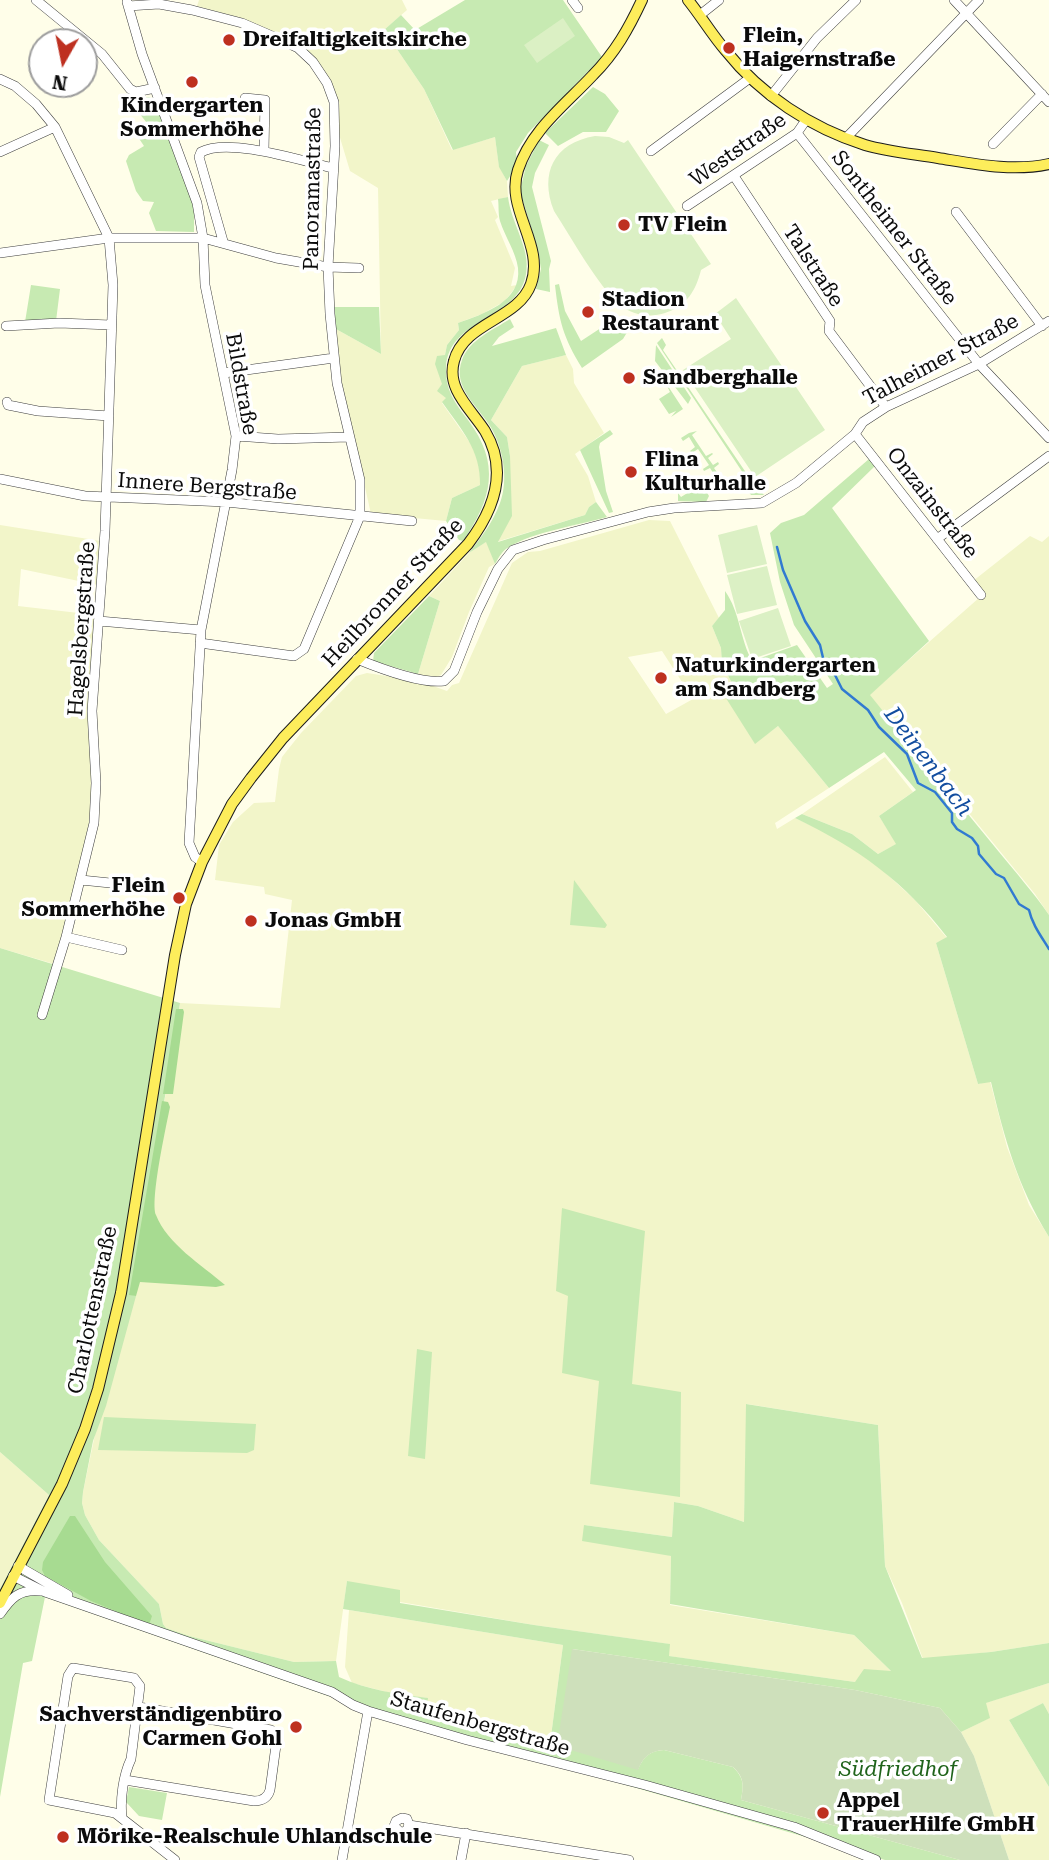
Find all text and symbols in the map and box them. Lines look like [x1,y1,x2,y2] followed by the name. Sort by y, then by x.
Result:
[743,23,896,73] place label: Flein, Haigernstraße
[243,27,467,53] place label: Dreifaltigkeitskirche
[28,28,98,98] north arrow
[221,32,237,48] marker: Dreifaltigkeitskirche
[721,40,737,56] marker: Flein, Haigernstraße
[51,70,69,95] text: N
[184,74,200,90] marker: Kindergarten Sommerhöhe
[120,93,264,143] place label: Kindergarten Sommerhöhe
[299,107,327,271] street label: Panoramastraße
[685,108,791,192] street label: Weststraße
[826,146,962,310] street label: Sontheimer Straße
[638,212,727,238] place label: TV Flein
[616,217,632,233] marker: TV Flein
[777,220,849,312] street label: Talstraße
[602,287,719,337] place label: Stadion Restaurant
[580,304,596,320] marker: Stadion Restaurant
[859,308,1023,412] street label: Talheimer Straße
[220,331,262,437] street label: Bildstraße
[643,365,798,391] place label: Sandberghalle
[621,370,637,386] marker: Sandberghalle
[881,442,983,564] street label: Onzainstraße
[645,447,766,497] place label: Flina Kulturhalle
[623,464,639,480] marker: Flina Kulturhalle
[116,468,298,506] street label: Innere Bergstraße
[317,513,469,673] street label: Heilbronner Straße
[63,541,101,717] street label: Hagelsbergstraße
[675,653,876,703] place label: Naturkindergarten am Sandberg
[653,670,669,686] marker: Naturkindergarten am Sandberg
[878,702,978,822] water label: Deinenbach
[22,873,165,923] place label: Flein Sommerhöhe
[171,890,187,906] marker: Flein Sommerhöhe
[265,908,402,934] place label: Jonas GmbH
[243,913,259,929] marker: Jonas GmbH
[63,1224,123,1396] street label: Charlottenstraße
[387,1686,573,1762] street label: Staufenbergstraße
[40,1702,282,1752] place label: Sachverständigenbüro Carmen Gohl
[288,1719,304,1735] marker: Sachverständigenbüro Carmen Gohl
[839,1757,957,1783] park label: Südfriedhof
[837,1788,1035,1838] place label: Appel TrauerHilfe GmbH
[815,1805,831,1821] marker: Appel TrauerHilfe GmbH
[77,1824,432,1850] place label: Mörike-Realschule Uhlandschule
[55,1829,71,1845] marker: Mörike-Realschule Uhlandschule

